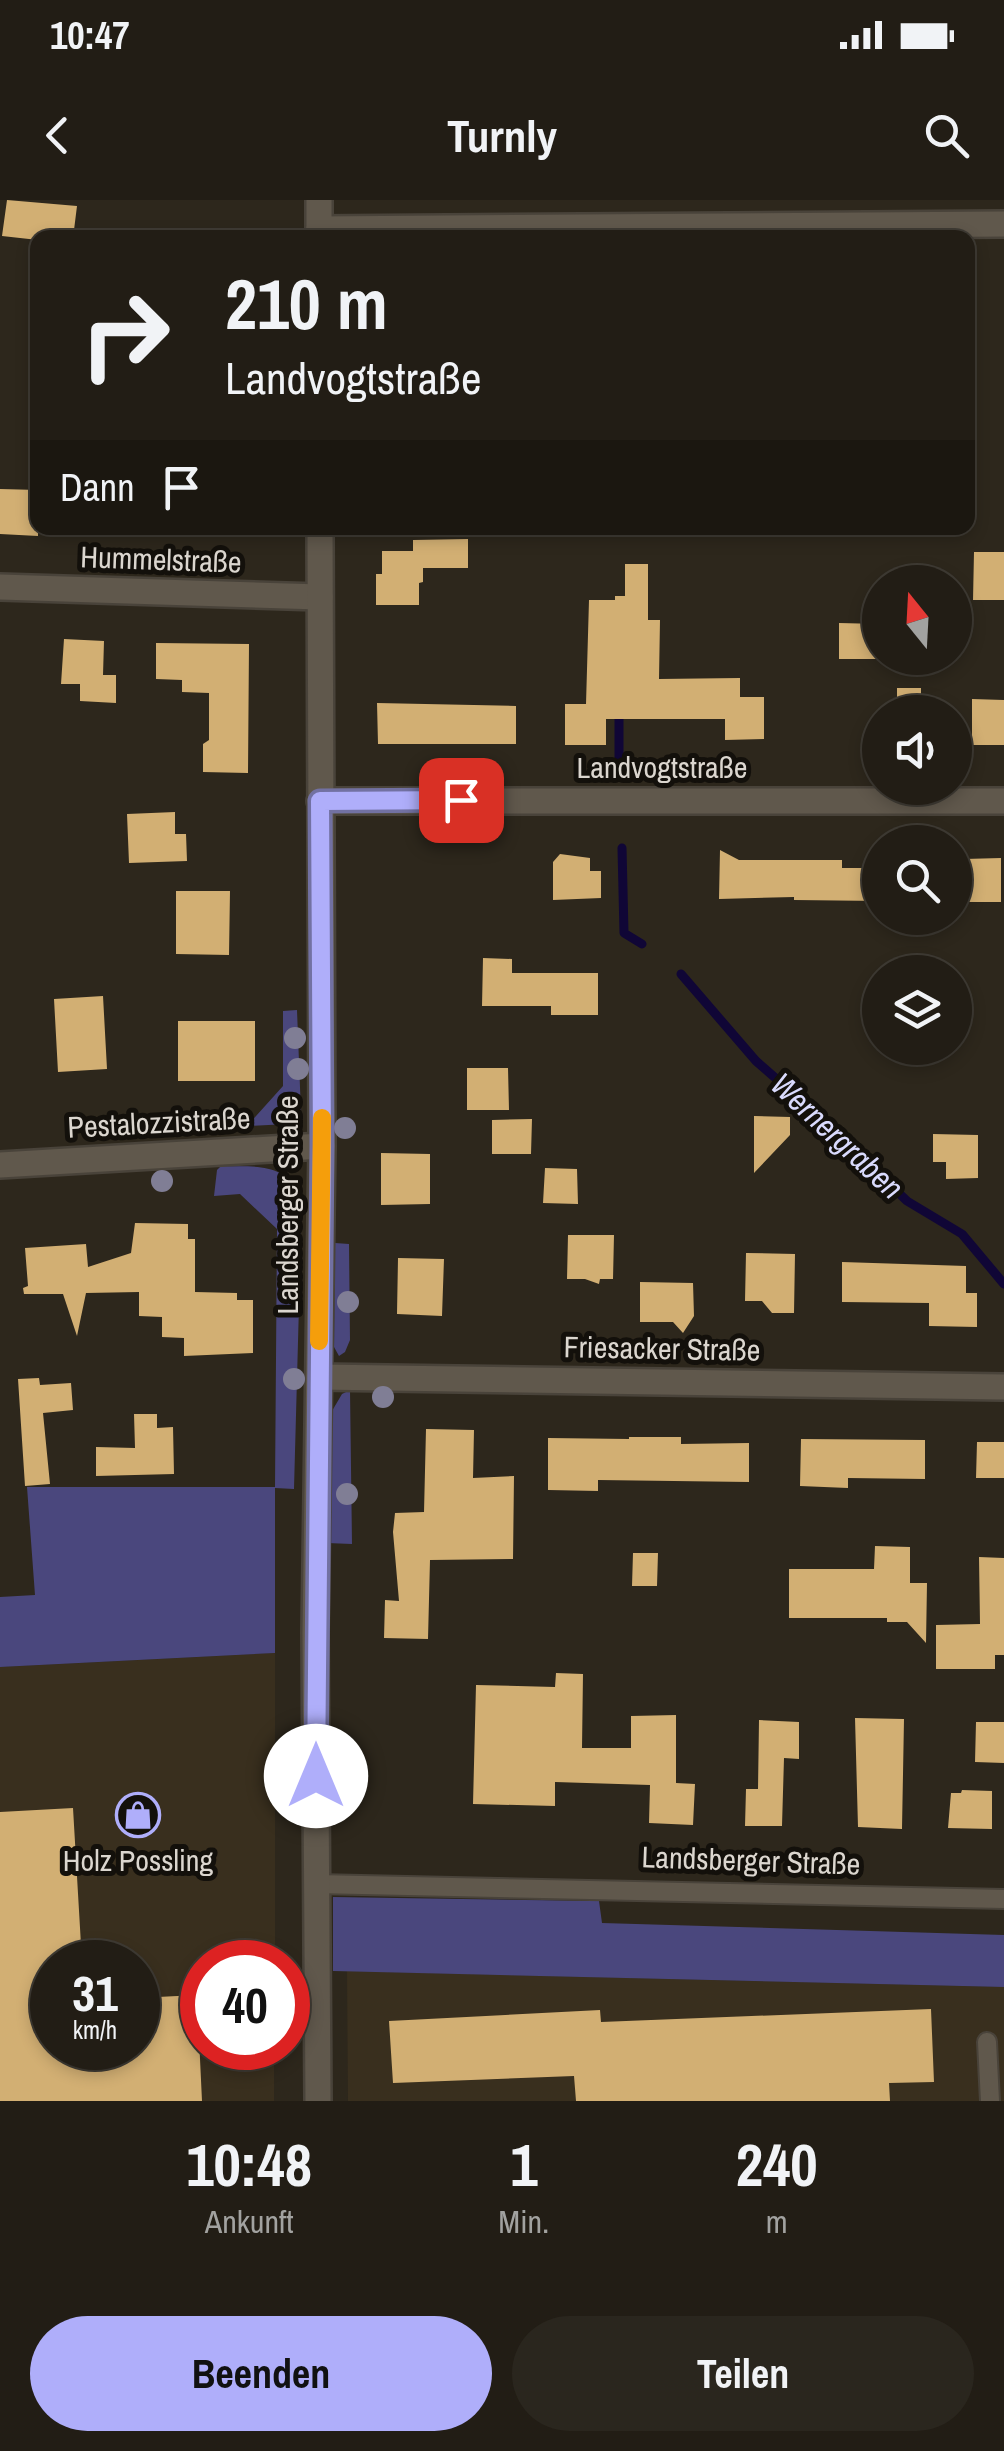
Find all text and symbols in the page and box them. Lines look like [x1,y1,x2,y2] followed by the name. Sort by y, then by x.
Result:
[50,10,130,61] text: 10:47
[447,105,557,166] text: Turnly
[30,108,85,163] icon: back
[919,108,974,163] icon: search
[225,257,388,351] text: 210 m
[60,270,190,400] icon: right
[225,347,481,408] text: Landvogtstraße
[154,460,209,515] icon: arrive
[60,462,134,513] text: Dann
[80,536,242,582] street label: Hummelstraße
[862,565,972,675] north arrow
[862,565,972,1065] map controls
[862,695,972,805] button: sound
[577,747,747,787] street label: Landvogtstraße
[419,758,504,843] pin
[434,773,489,828] icon: arrive
[862,825,972,935] button: search
[862,955,972,1065] button: layers
[762,1063,913,1208] water label: Wernergraben
[267,1096,307,1314] street label: Landsberger Straße
[66,1097,251,1147] street label: Pestalozzistraße
[563,1326,761,1370] street label: Friesacker Straße
[264,1724,368,1828] position arrow
[115,1792,161,1838] shop icon: Holz Possling
[641,1836,861,1884] street label: Landsberger Straße
[63,1840,214,1880] place label: Holz Possling
[180,1940,310,2070] speed limit sign: 40
[72,1959,118,2027] text: 31
[73,2013,117,2047] text: km/h
[186,2124,312,2205] text: 10:48
[510,2124,538,2205] text: 1
[736,2124,818,2205] text: 240
[205,2200,294,2243] text: Ankunft
[498,2200,549,2243] text: Min.
[766,2200,788,2243] text: m
[30,2316,492,2431] button: Beenden
[512,2316,974,2431] button: Teilen

